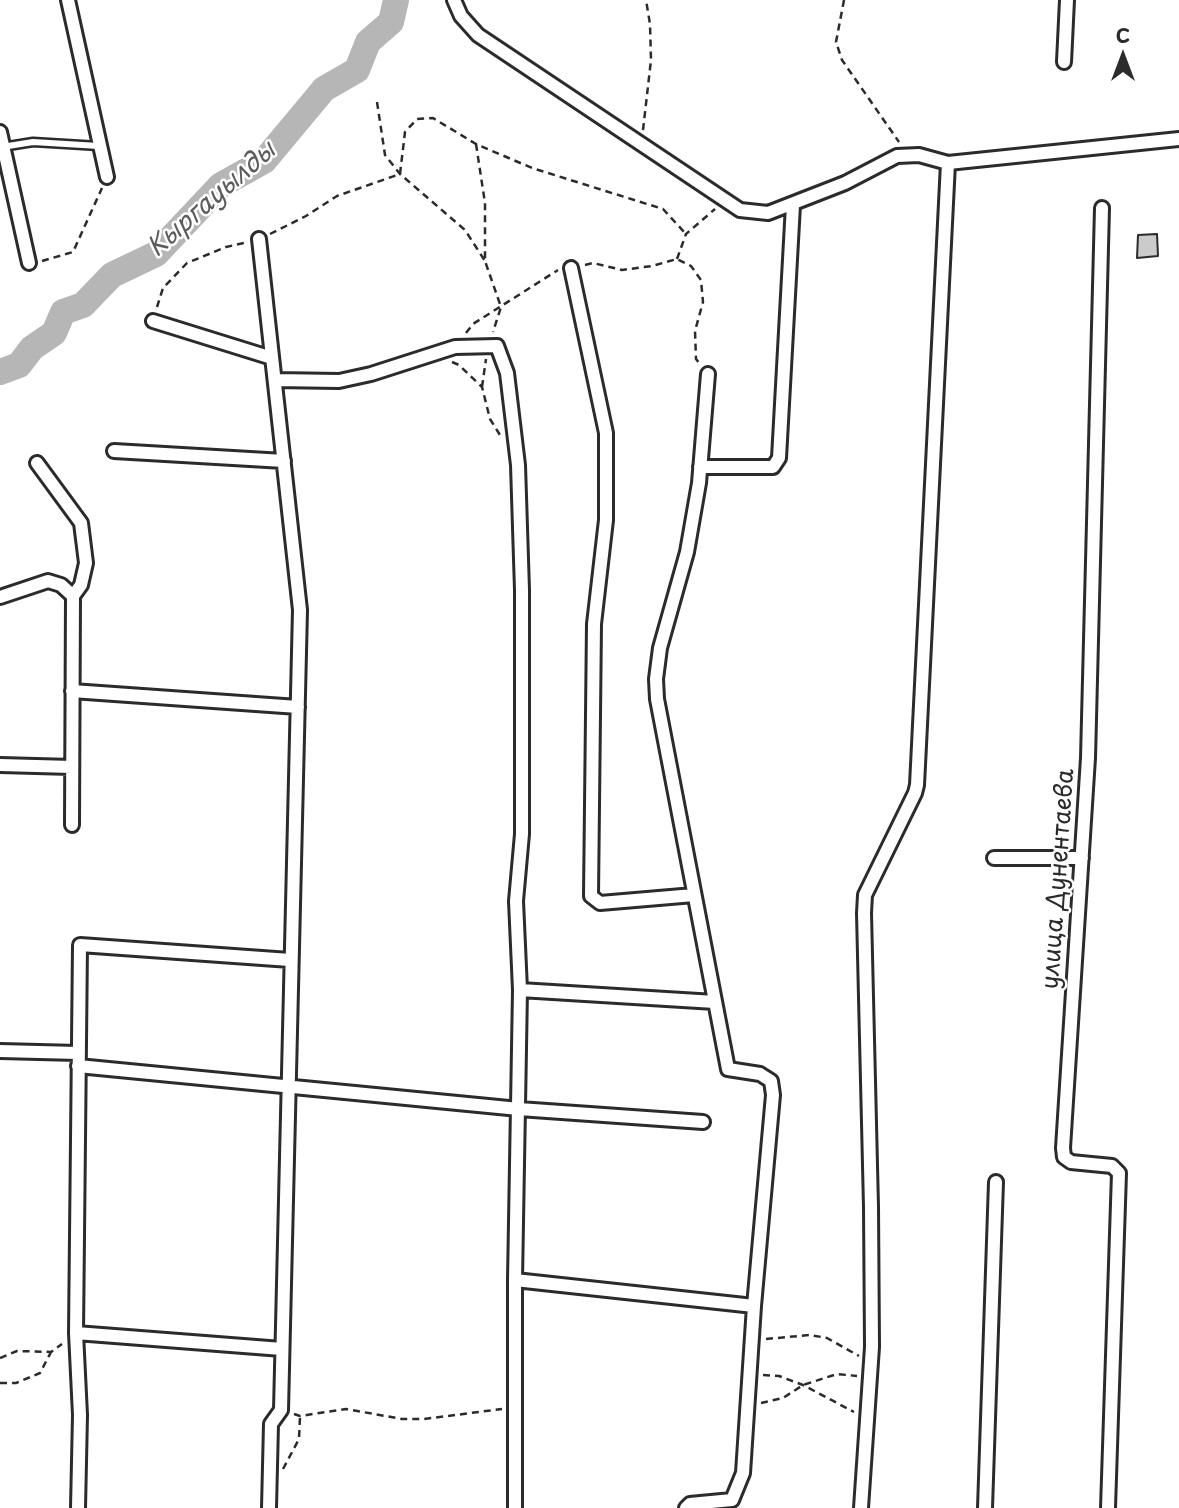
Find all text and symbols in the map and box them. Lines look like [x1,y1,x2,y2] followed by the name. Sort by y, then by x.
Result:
[1088,21,1158,91] north arrow
[1116,21,1130,49] text: С
[142,136,282,264] water label: Кыргауылды
[1037,768,1081,990] street label: улица Дунентаева

